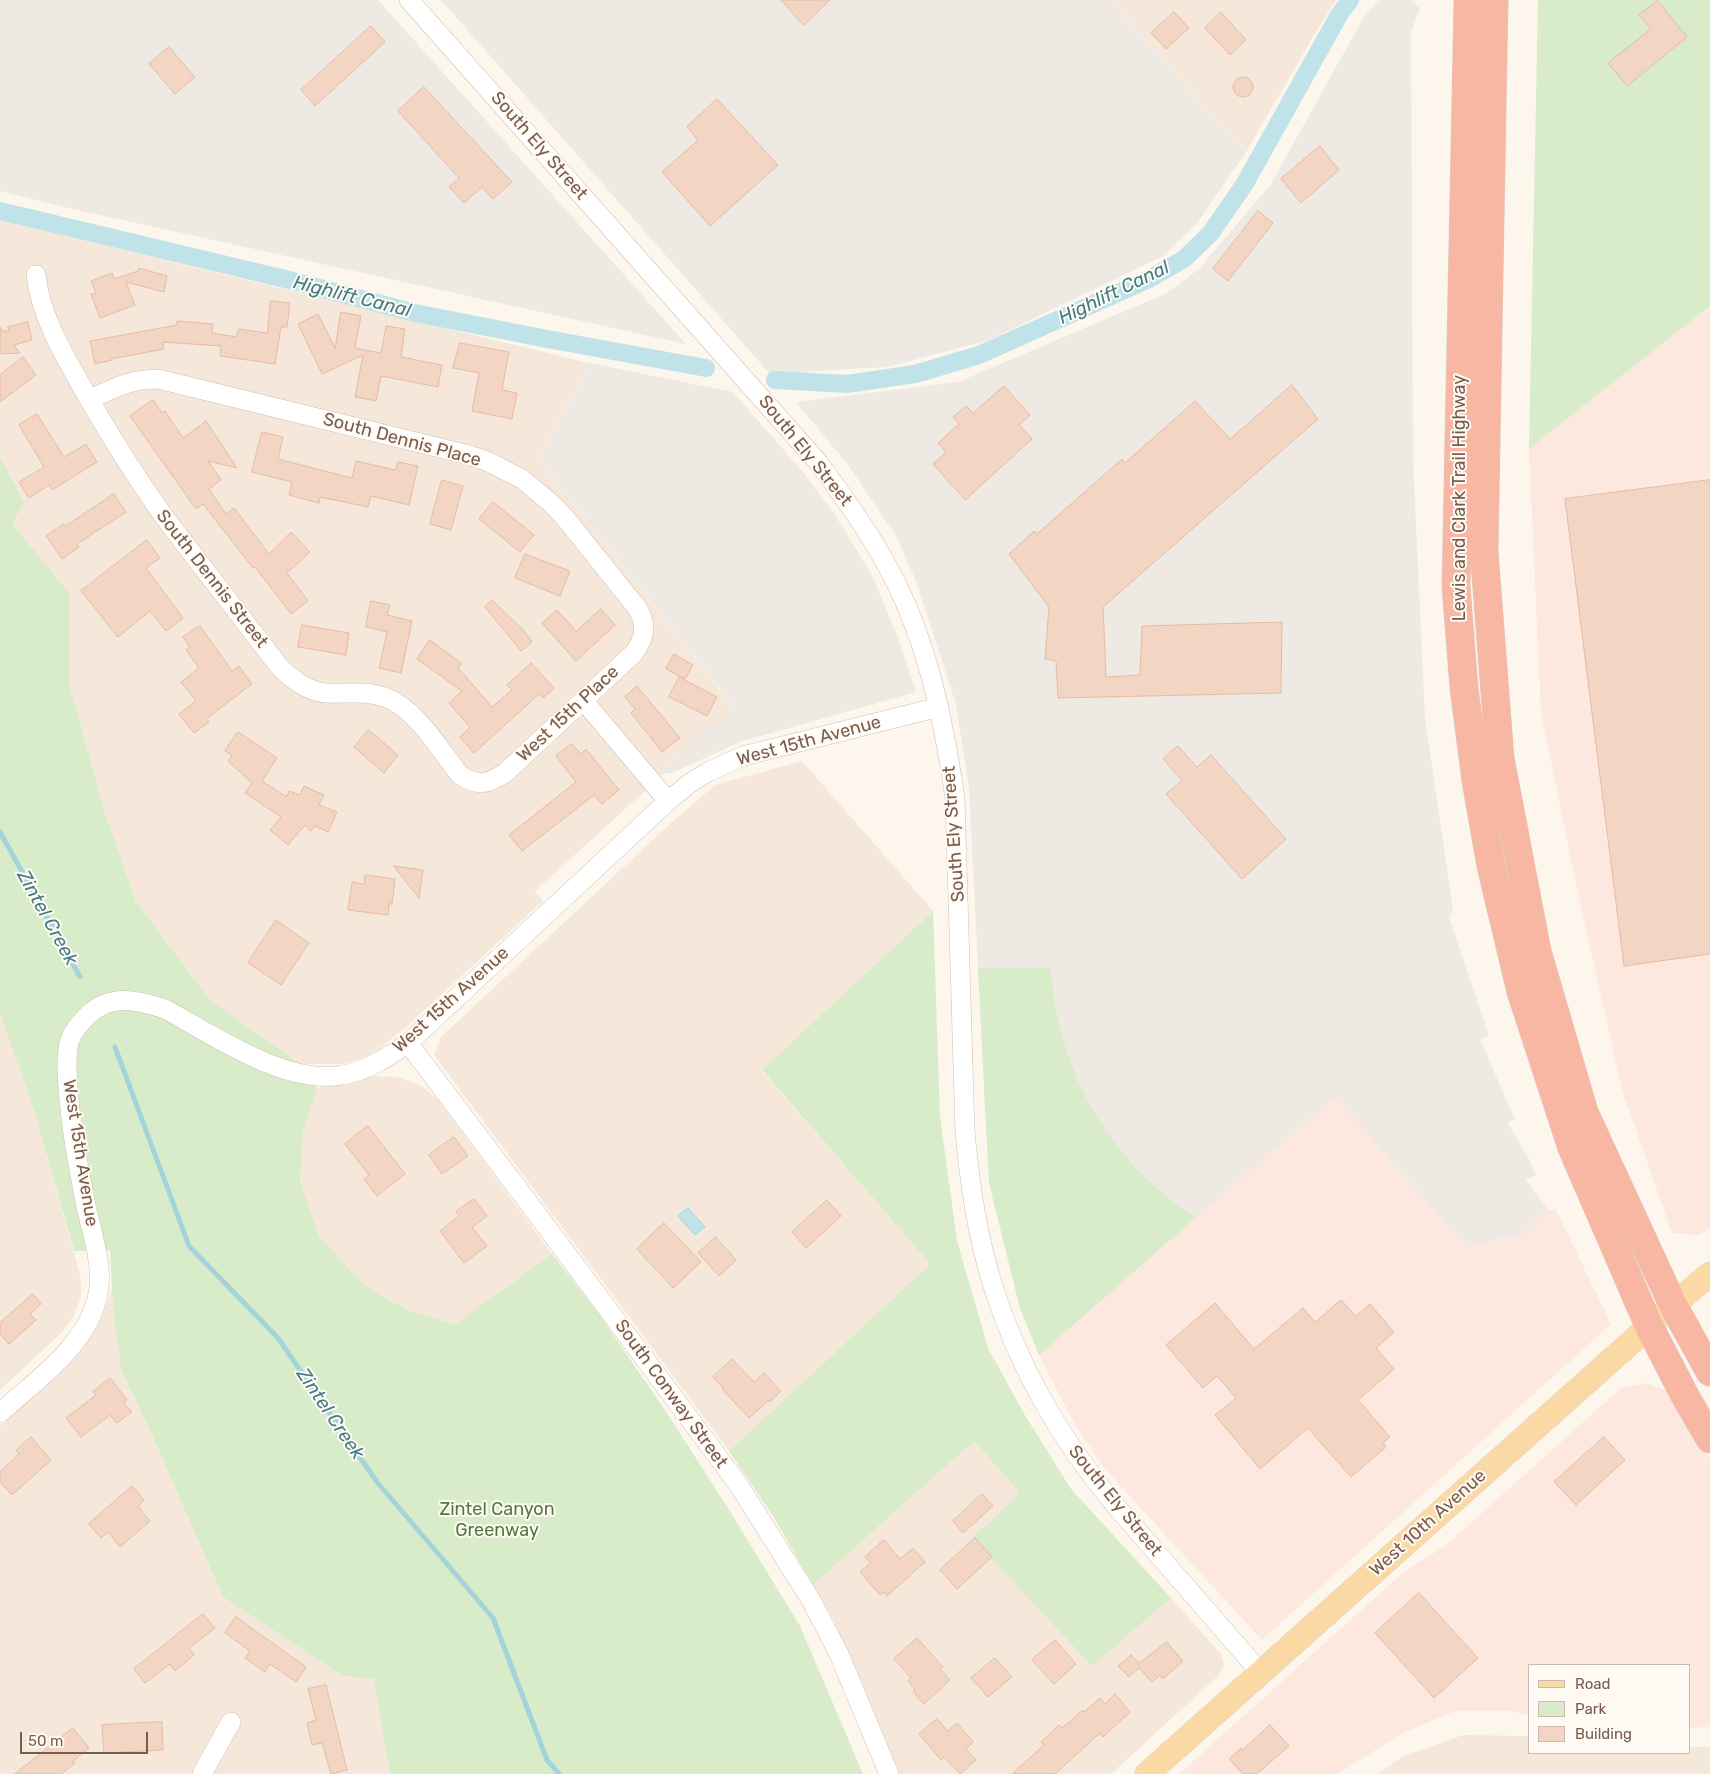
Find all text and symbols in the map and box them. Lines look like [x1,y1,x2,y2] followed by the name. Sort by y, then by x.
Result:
[486,87,592,205] street label: South Ely Street
[1055,256,1173,330] water label: Highlift Canal
[291,271,413,323] water label: Highlift Canal
[1449,375,1471,621] street label: Lewis and Clark Trail Highway
[754,391,856,511] street label: South Ely Street
[321,408,483,472] street label: South Dennis Place
[151,506,273,652] street label: South Dennis Street
[513,661,623,767] street label: West 15th Place
[734,711,884,771] street label: West 15th Avenue
[938,765,970,903] street label: South Ely Street
[11,866,83,970] water label: Zintel Creek
[389,942,513,1058] street label: West 15th Avenue
[58,1078,102,1228] street label: West 15th Avenue
[610,1316,732,1472] street label: South Conway Street
[291,1364,369,1464] water label: Zintel Creek
[1064,1441,1166,1561] street label: South Ely Street
[1365,1465,1491,1581] street label: West 10th Avenue
[439,1499,555,1542] park label: Zintel Canyon Greenway
[1528,1664,1690,1754] legend
[1575,1675,1611,1693] text: Road
[1575,1700,1606,1718] text: Park
[22,1722,150,1754] scale bar
[1575,1725,1632,1743] text: Building
[28,1732,63,1750] text: 50 m

